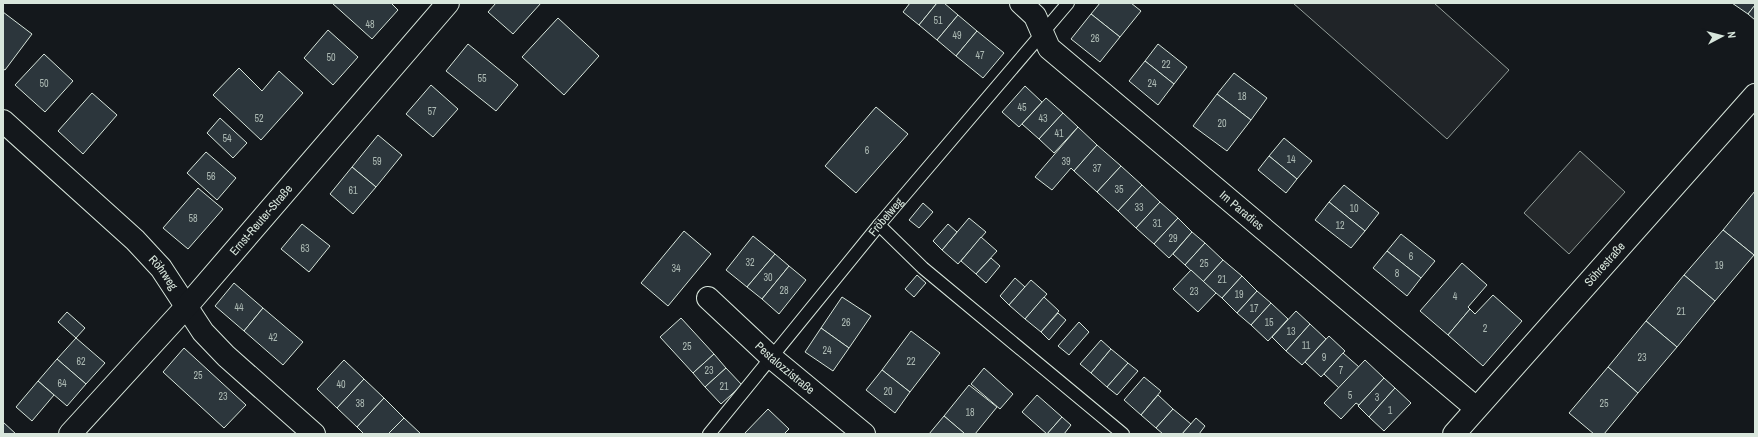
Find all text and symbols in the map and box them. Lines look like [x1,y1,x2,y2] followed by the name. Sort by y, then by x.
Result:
[933,14,943,27] house number: 51
[1702,16,1742,56] north arrow
[365,18,375,31] house number: 48
[952,29,962,42] house number: 49
[1725,31,1739,39] text: N
[1090,32,1100,45] house number: 26
[975,49,985,62] house number: 47
[326,51,336,64] house number: 50
[1161,58,1171,71] house number: 22
[477,72,487,85] house number: 55
[39,77,49,90] house number: 50
[1147,77,1157,90] house number: 24
[1237,90,1247,103] house number: 18
[1017,101,1027,114] house number: 45
[427,105,437,118] house number: 57
[254,112,264,125] house number: 52
[1038,112,1048,125] house number: 43
[1217,117,1227,130] house number: 20
[1054,127,1064,140] house number: 41
[222,132,232,145] house number: 54
[865,144,870,157] house number: 6
[1286,153,1296,166] house number: 14
[372,155,382,168] house number: 59
[1061,155,1071,168] house number: 39
[1092,162,1102,175] house number: 37
[206,170,216,183] house number: 56
[226,181,296,259] street label: Ernst-Reuter-Straße
[1114,183,1124,196] house number: 35
[348,184,358,197] house number: 61
[1216,187,1267,234] street label: Im Paradies
[865,194,907,240] street label: Fröbelweg
[1134,201,1144,214] house number: 33
[1349,202,1359,215] house number: 10
[188,212,198,225] house number: 58
[1152,217,1162,230] house number: 31
[1335,219,1345,232] house number: 12
[1168,232,1178,245] house number: 29
[1581,239,1629,290] street label: Söhrestraße
[300,242,310,255] house number: 63
[1409,250,1414,263] house number: 6
[145,252,182,294] street label: Röhrweg
[745,256,755,269] house number: 32
[1199,257,1209,270] house number: 25
[1714,259,1724,272] house number: 19
[671,262,681,275] house number: 34
[1395,267,1400,280] house number: 8
[763,271,773,284] house number: 30
[1217,273,1227,286] house number: 21
[779,284,789,297] house number: 28
[1189,285,1199,298] house number: 23
[1234,288,1244,301] house number: 19
[1453,290,1458,303] house number: 4
[234,301,244,314] house number: 44
[1249,302,1259,315] house number: 17
[1676,305,1686,318] house number: 21
[841,316,851,329] house number: 26
[1264,316,1274,329] house number: 15
[1483,322,1488,335] house number: 2
[1286,325,1296,338] house number: 13
[268,331,278,344] house number: 42
[752,338,818,398] street label: Pestalozzistraße
[1302,339,1311,352] house number: 11
[682,340,692,353] house number: 25
[822,344,832,357] house number: 24
[1322,351,1327,364] house number: 9
[1637,351,1647,364] house number: 23
[76,355,86,368] house number: 62
[906,355,916,368] house number: 22
[704,364,714,377] house number: 23
[1339,364,1344,377] house number: 7
[193,369,203,382] house number: 25
[57,377,67,390] house number: 64
[336,378,346,391] house number: 40
[719,380,729,393] house number: 21
[883,385,893,398] house number: 20
[1348,389,1353,402] house number: 5
[218,390,228,403] house number: 23
[1375,391,1380,404] house number: 3
[355,397,365,410] house number: 38
[1599,397,1609,410] house number: 25
[1388,404,1393,417] house number: 1
[965,406,975,419] house number: 18

